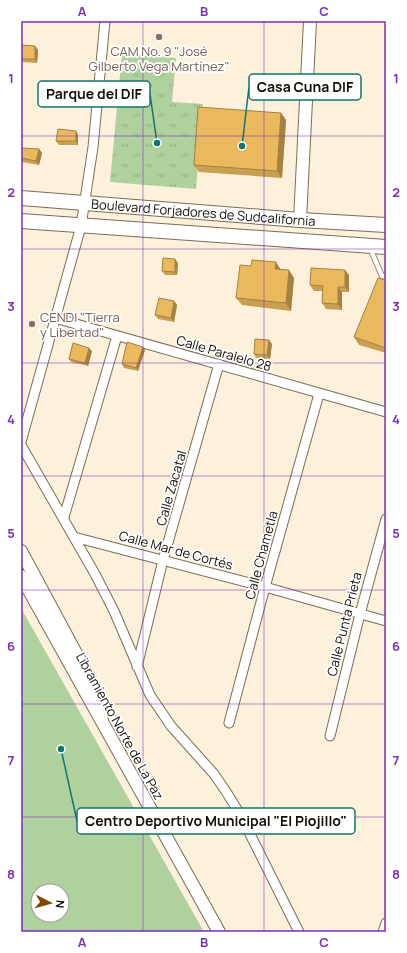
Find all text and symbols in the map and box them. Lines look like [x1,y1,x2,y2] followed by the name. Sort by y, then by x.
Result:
[78,2,87,20] text: A
[200,2,208,20] text: B
[319,2,329,20] text: C
[154,32,164,42] marker: CAM No. 9 "José Gilberto Vega Martínez"
[89,42,229,75] place label: CAM No. 9 "José Gilberto Vega Martínez"
[8,69,14,87] text: 1
[393,69,399,87] text: 1
[249,74,361,100] callout: Casa Cuna DIF
[257,77,354,96] text: Casa Cuna DIF
[38,81,150,107] callout: Parque del DIF
[46,84,143,103] text: Parque del DIF
[7,183,15,201] text: 2
[392,183,400,201] text: 2
[91,195,316,230] street label: Boulevard Forjadores de Sudcalifornia
[7,297,15,315] text: 3
[392,297,400,315] text: 3
[40,308,120,341] place label: CENDI "Tierra y Libertad"
[27,319,37,329] marker: CENDI "Tierra y Libertad"
[174,331,274,375] street label: Calle Paralelo 28
[7,410,15,428] text: 4
[392,410,400,428] text: 4
[152,448,190,528] street label: Calle Zacatal
[241,509,281,601] street label: Calle Chametla
[7,524,15,542] text: 5
[392,524,400,542] text: 5
[117,526,235,574] street label: Calle Mar de Cortés
[322,570,366,678] street label: Calle Punta Prieta
[7,637,15,655] text: 6
[392,637,400,655] text: 6
[72,649,168,803] street label: Libramiento Norte de La Paz
[8,751,15,769] text: 7
[393,751,400,769] text: 7
[77,808,355,834] callout: Centro Deportivo Municipal "El Piojillo"
[85,811,347,830] text: Centro Deportivo Municipal "El Piojillo"
[7,865,15,883] text: 8
[392,865,400,883] text: 8
[30,883,70,923] north arrow
[53,899,68,909] text: N
[78,933,87,951] text: A
[200,933,208,951] text: B
[319,933,329,951] text: C

